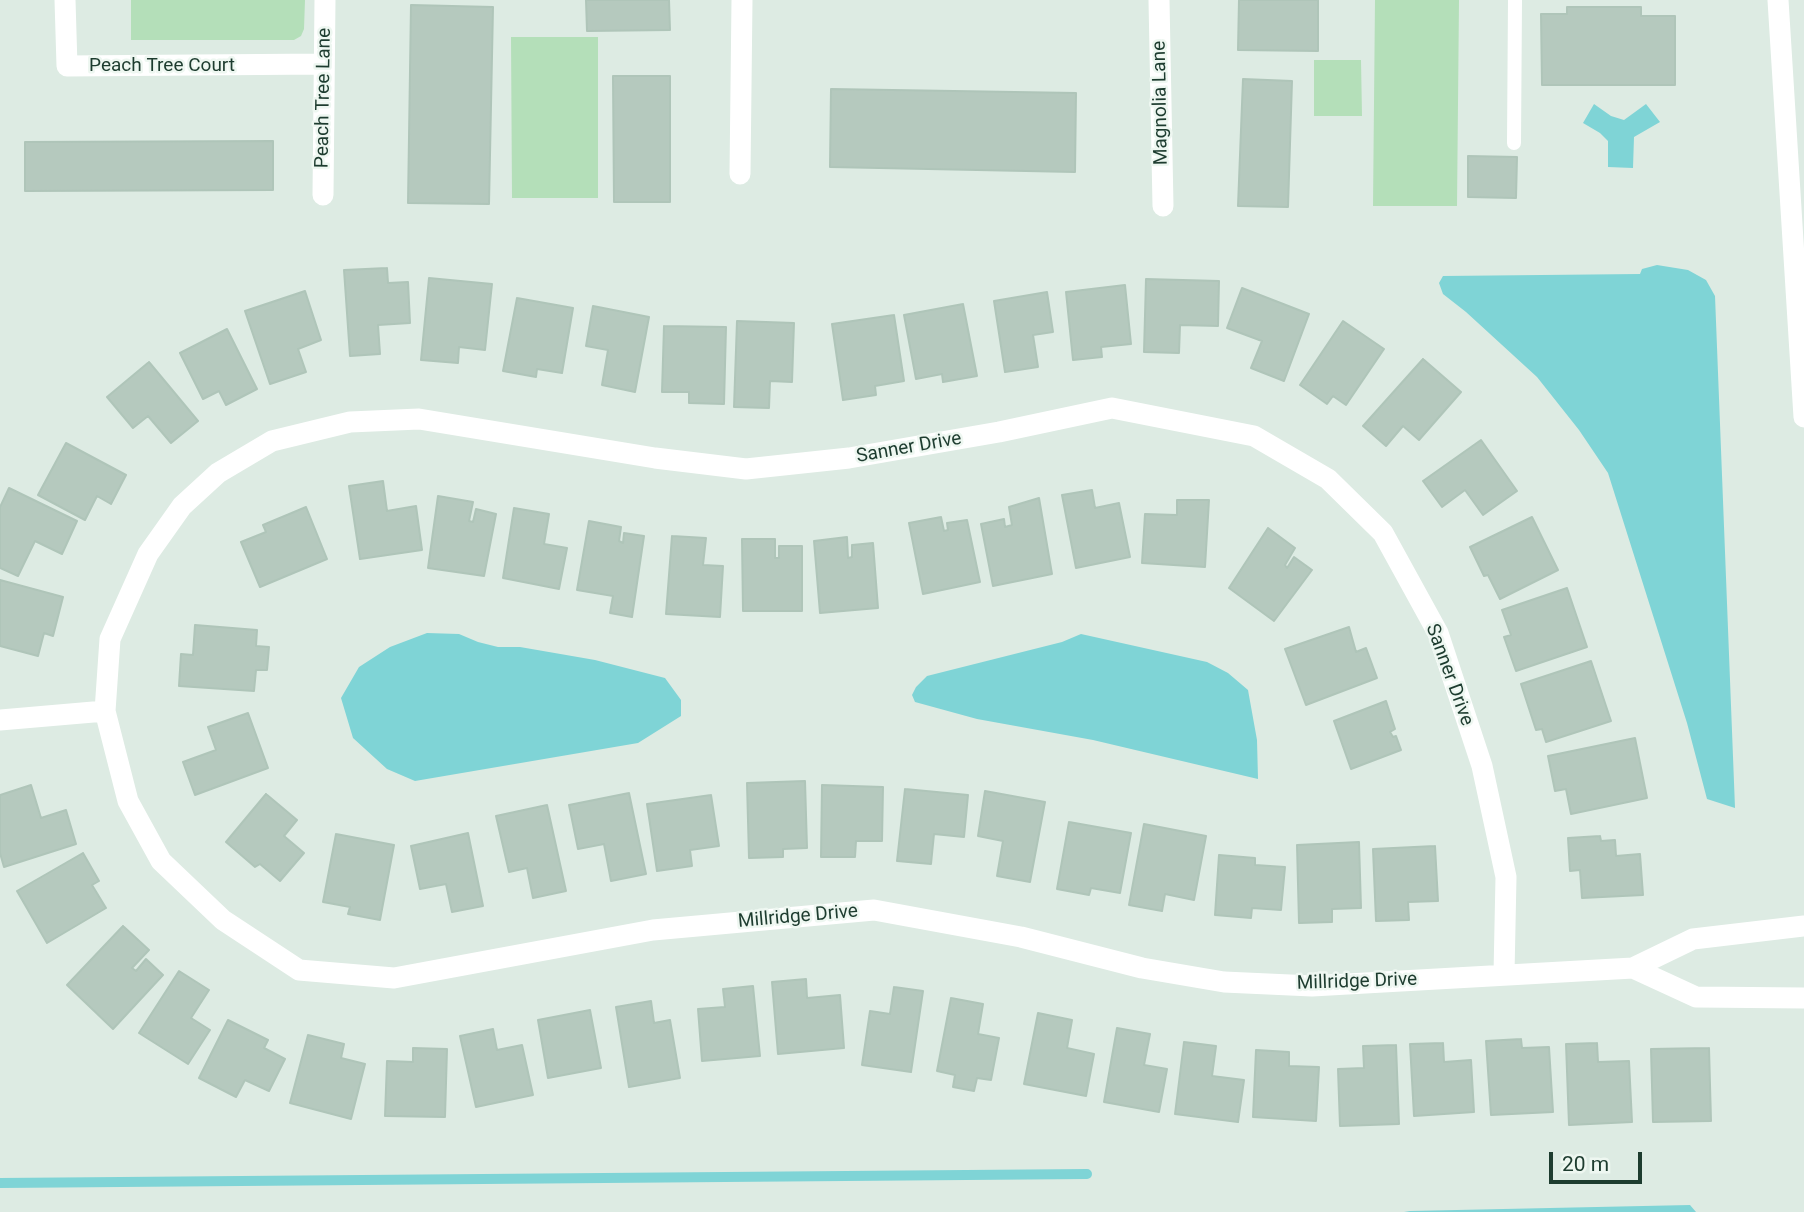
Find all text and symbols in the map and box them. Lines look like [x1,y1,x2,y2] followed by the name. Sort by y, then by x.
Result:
[311,28,337,168] street label: Peach Tree Lane
[1149,41,1173,165] street label: Magnolia Lane
[89,55,235,77] street label: Peach Tree Court
[855,428,963,468] street label: Sanner Drive
[1420,621,1478,729] street label: Sanner Drive
[737,900,859,934] street label: Millridge Drive
[1296,969,1418,995] street label: Millridge Drive
[1552,1138,1645,1182] scale bar
[1562,1152,1609,1176] text: 20 m

